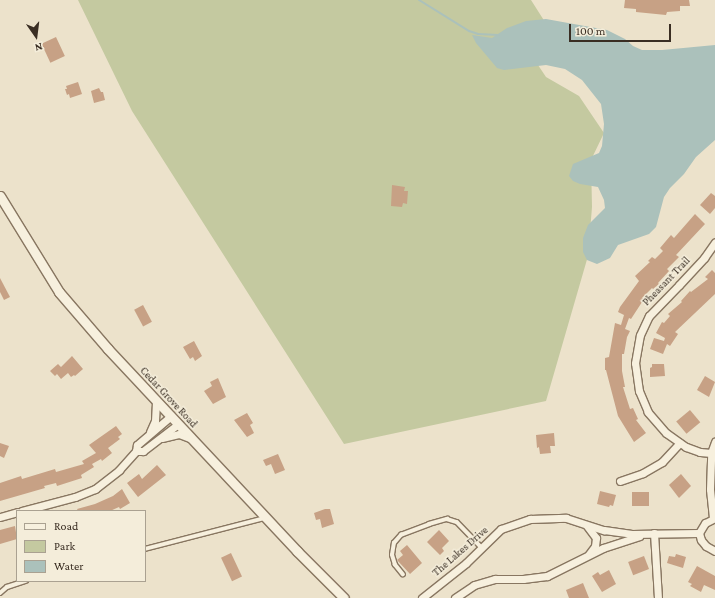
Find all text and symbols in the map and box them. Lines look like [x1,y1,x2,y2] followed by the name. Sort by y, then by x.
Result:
[16,16,56,56] north arrow
[571,16,673,42] scale bar
[576,24,605,38] text: 100 m
[34,41,44,54] text: N
[639,254,693,308] street label: Pheasant Trail
[137,364,201,430] street label: Cedar Grove Road
[16,510,146,582] legend
[54,519,78,533] text: Road
[429,523,491,579] street label: The Lakes Drive
[54,539,75,553] text: Park
[54,559,83,573] text: Water

